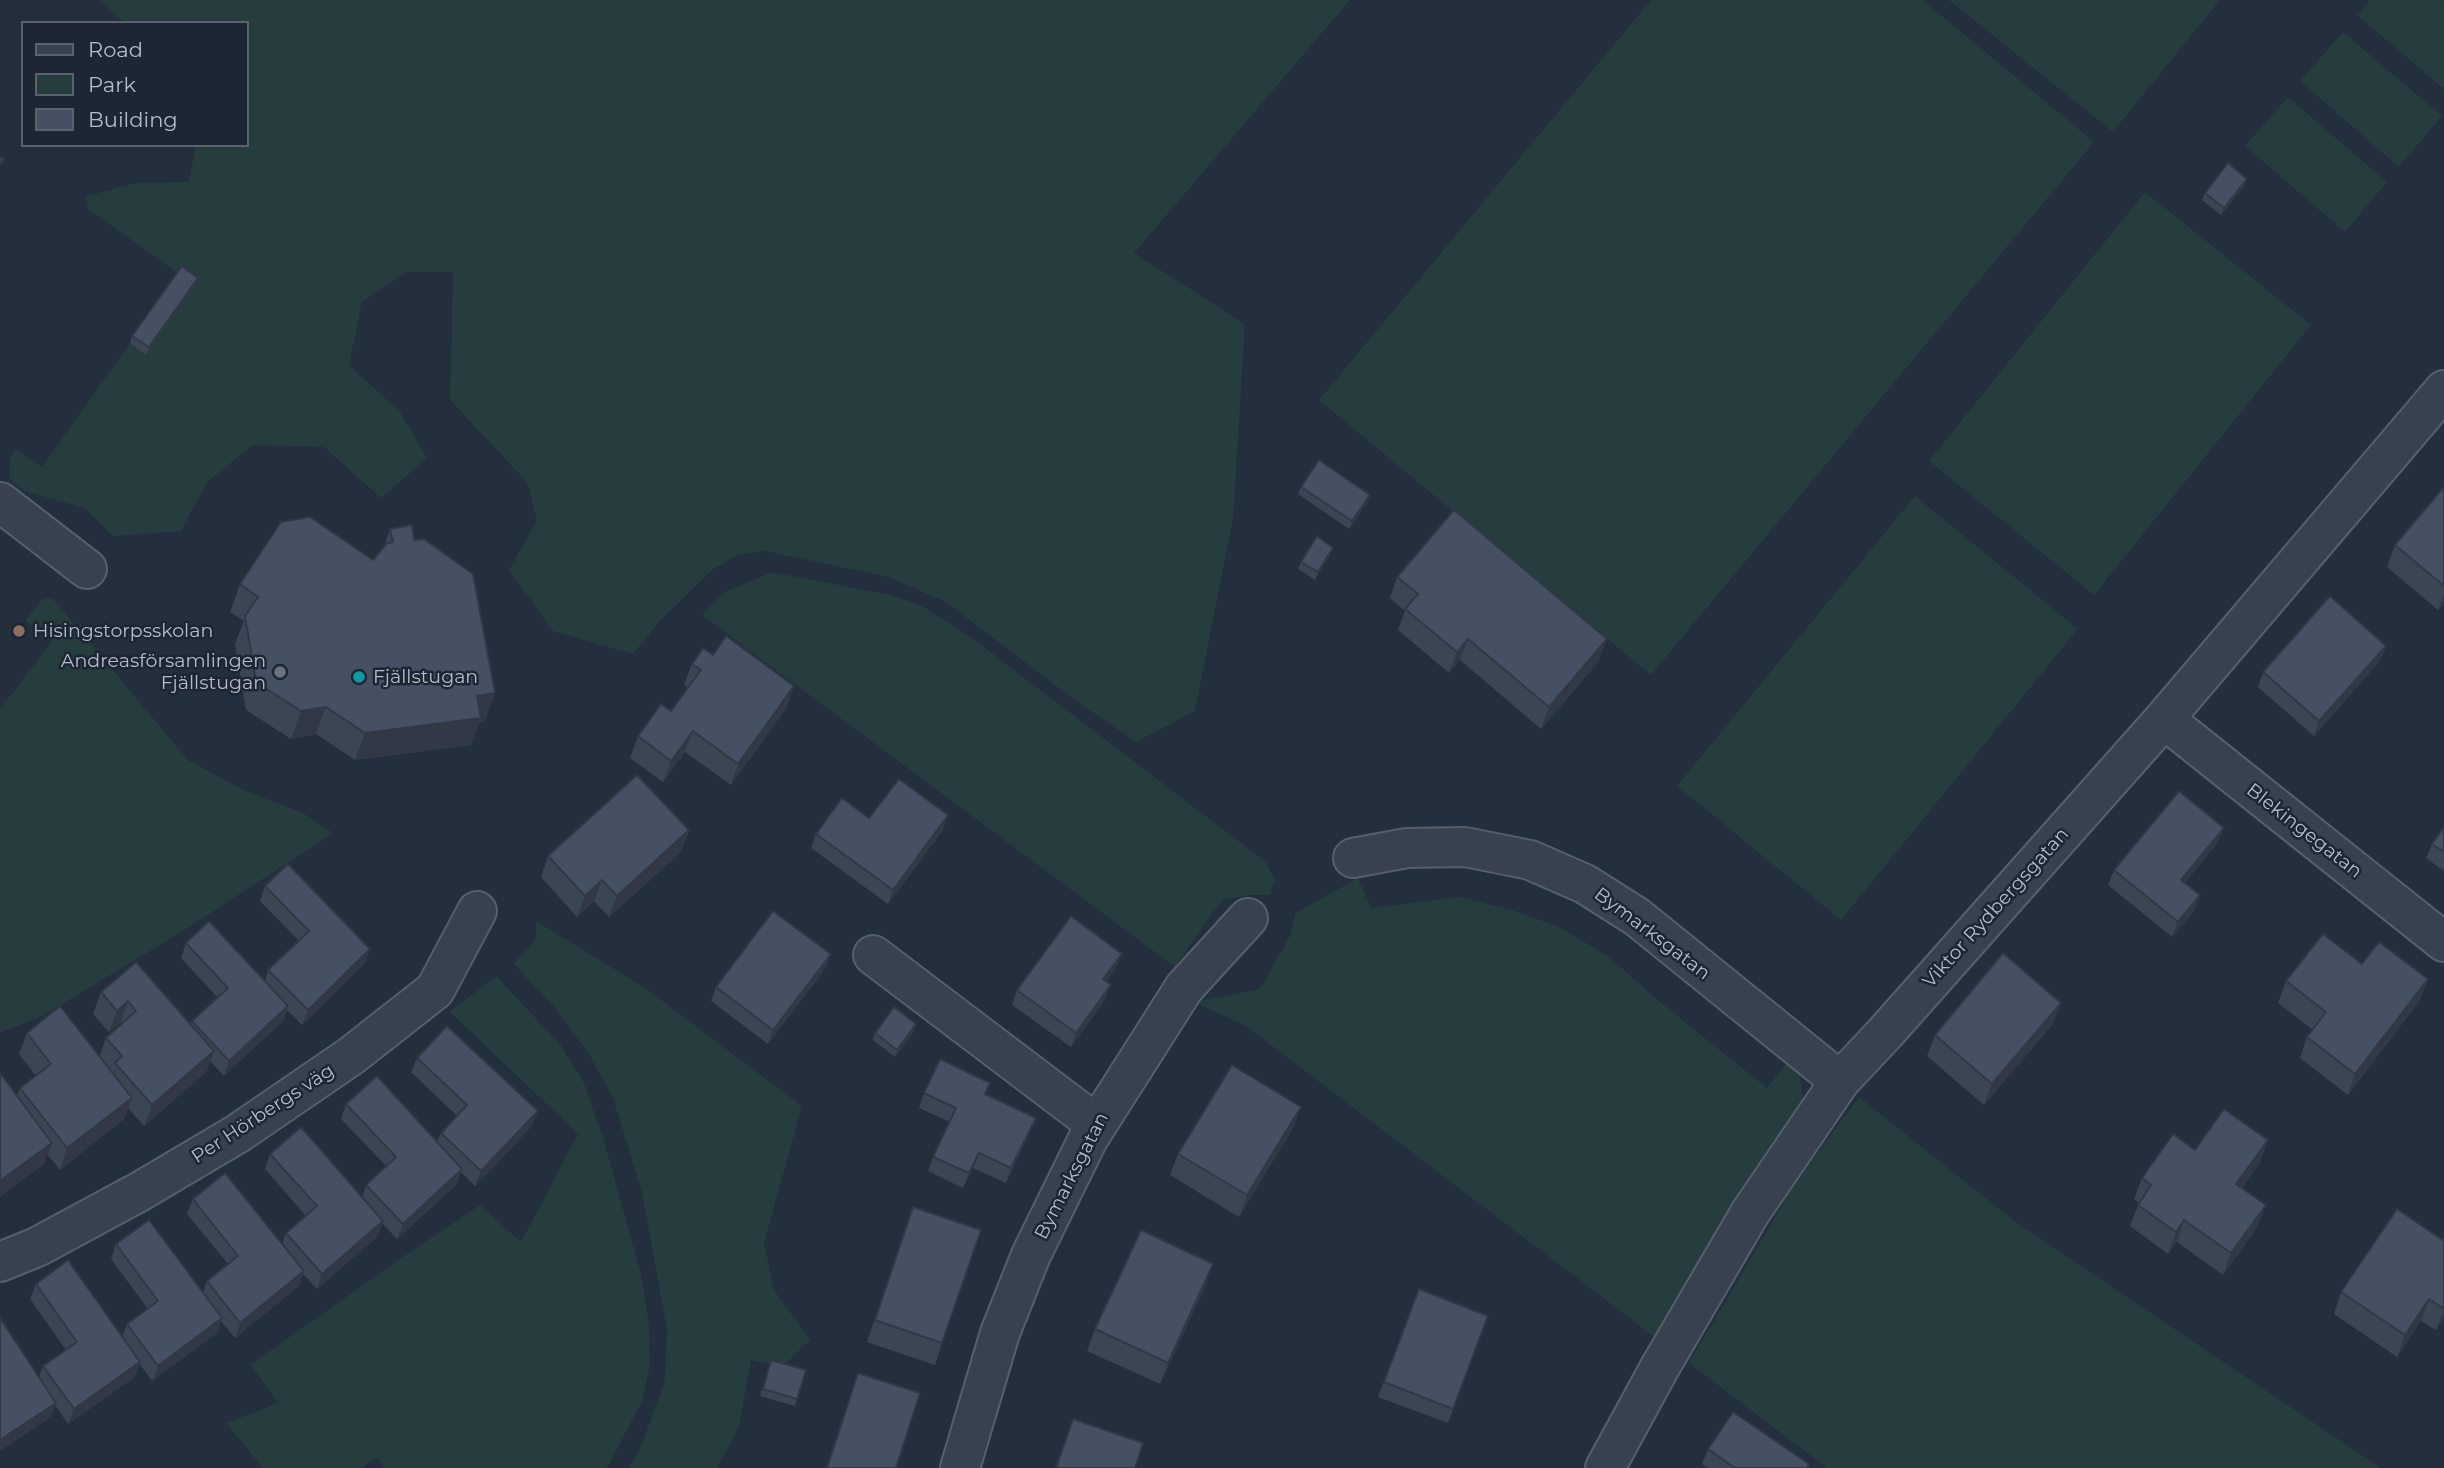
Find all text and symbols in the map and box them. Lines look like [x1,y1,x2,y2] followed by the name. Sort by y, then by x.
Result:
[21,21,248,147] legend
[88,37,143,62] text: Road
[88,72,136,97] text: Park
[88,107,178,132] text: Building
[33,620,213,642] place label: Hisingstorpsskolan
[11,623,27,639] marker: Hisingstorpsskolan
[61,650,266,694] place label: Andreasförsamlingen Fjällstugan
[272,664,288,680] marker: Andreasförsamlingen Fjällstugan
[373,666,478,688] place label: Fjällstugan
[351,669,367,685] marker: Fjällstugan
[2242,779,2366,883] street label: Blekingegatan
[1918,823,2074,993] street label: Viktor Rydbergsgatan
[1589,883,1715,985] street label: Bymarksgatan
[187,1059,339,1169] street label: Per Hörbergs väg
[1030,1109,1114,1243] street label: Bymarksgatan

